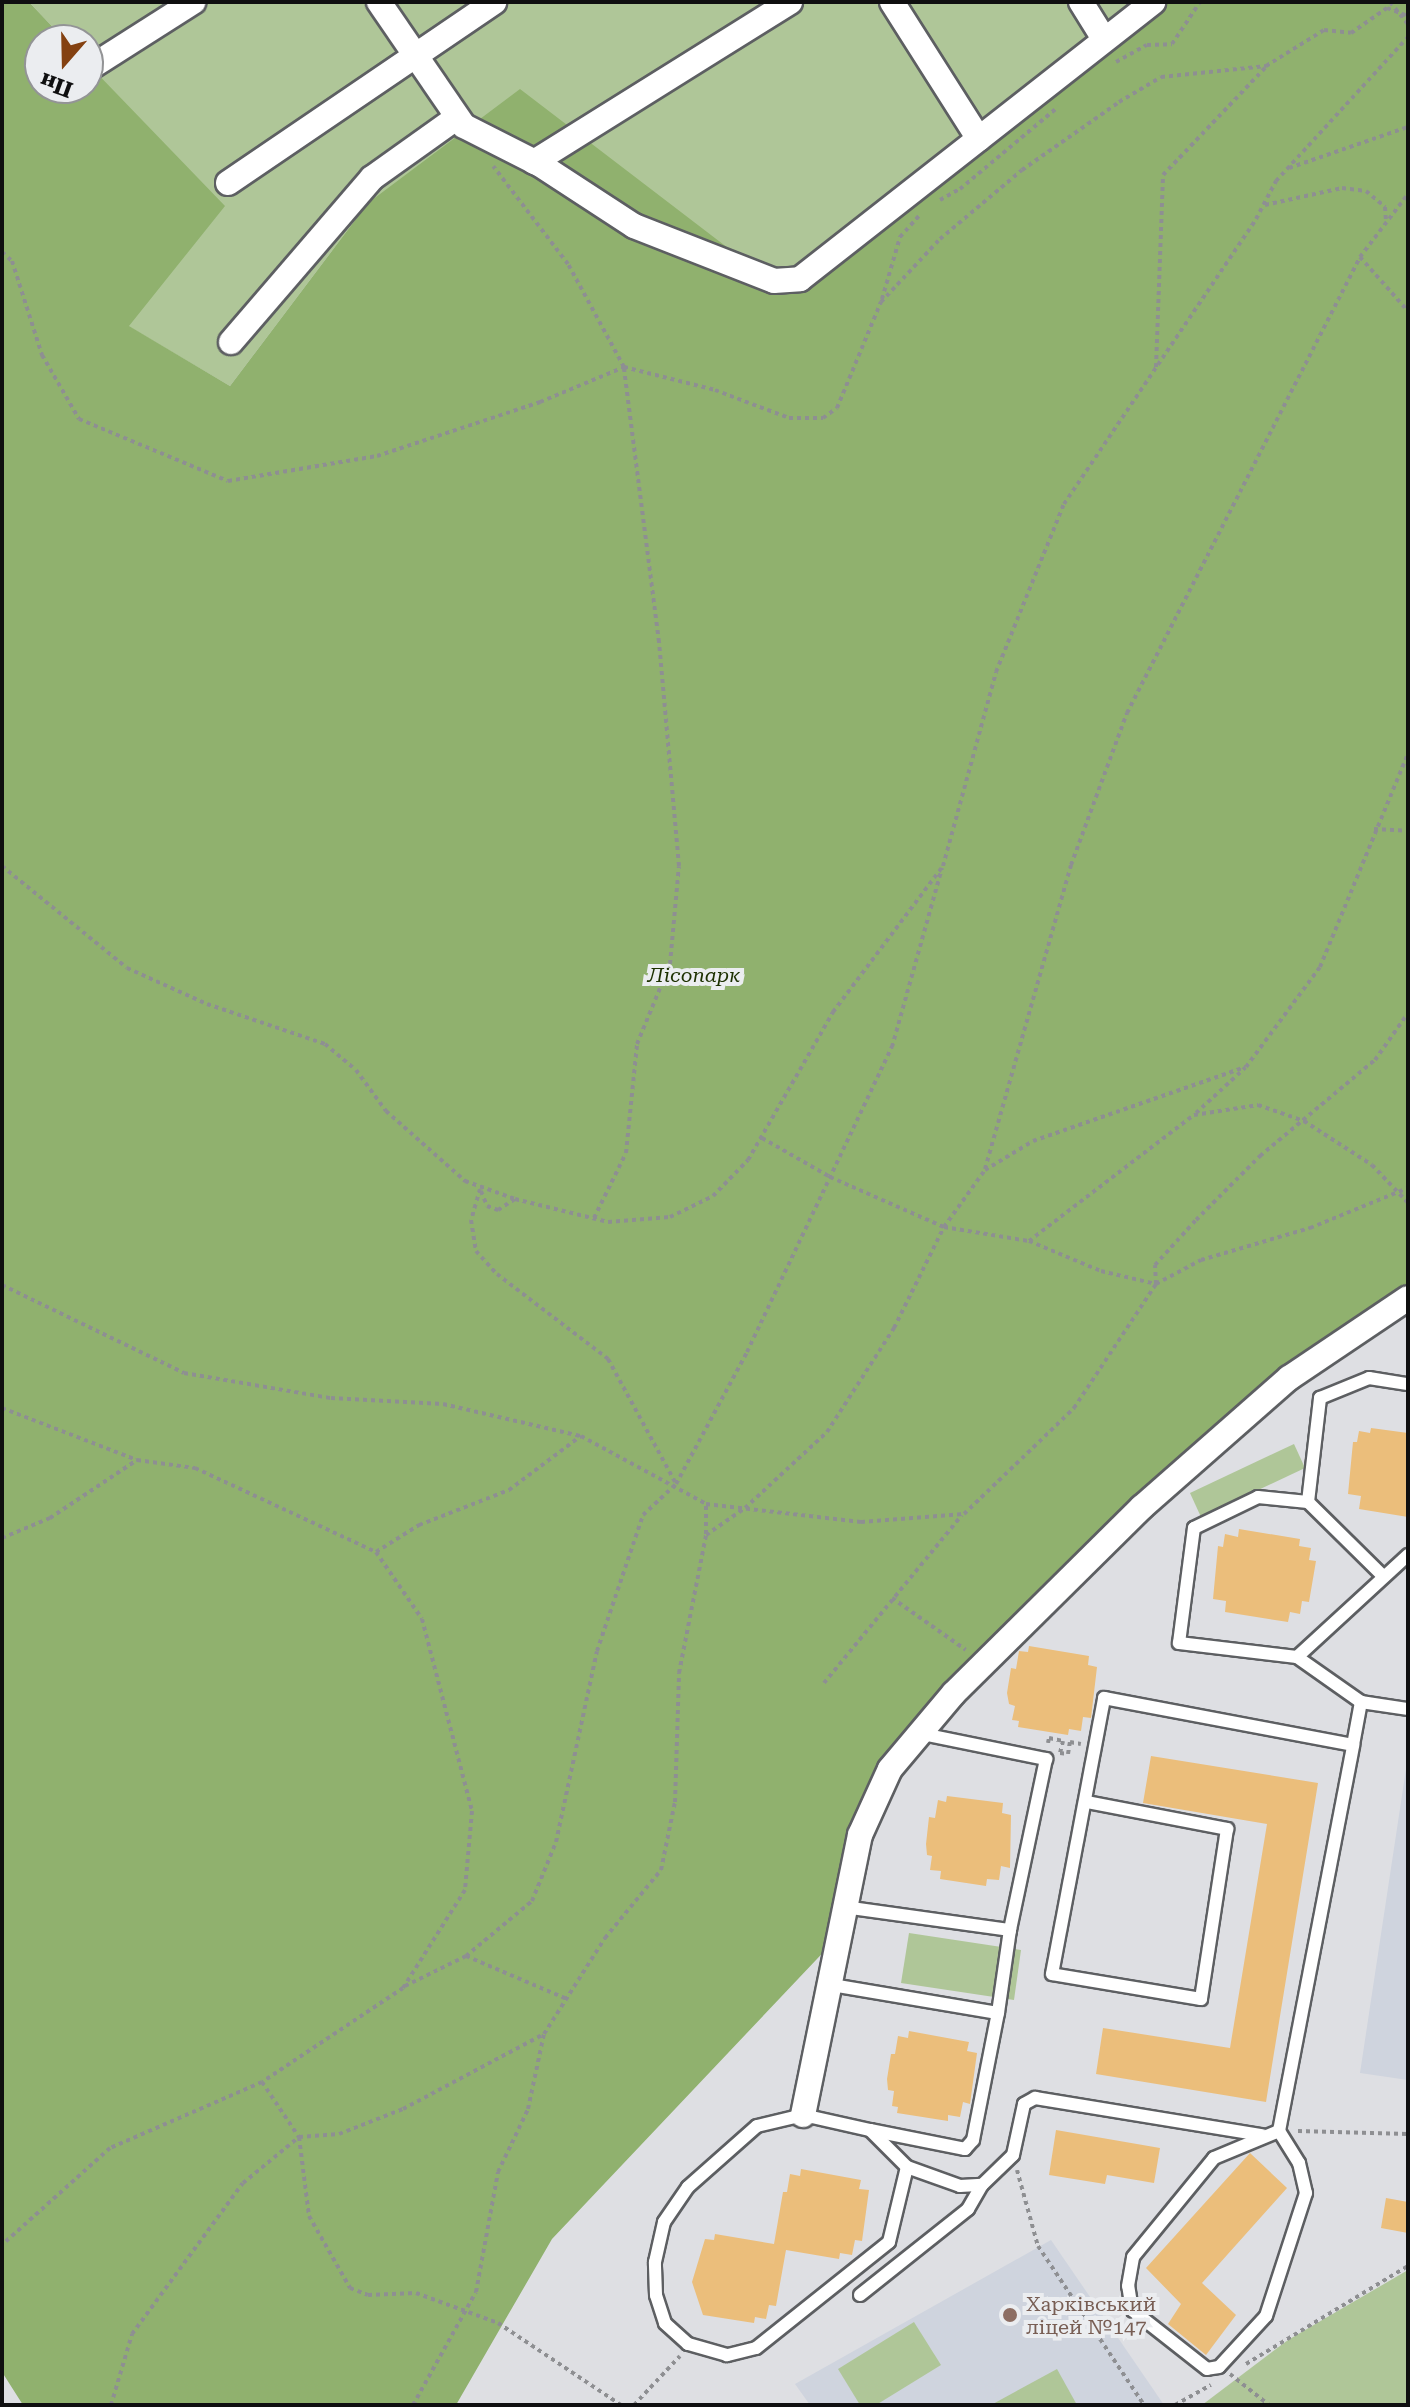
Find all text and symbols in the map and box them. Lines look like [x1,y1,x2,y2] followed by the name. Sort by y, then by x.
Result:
[24,24,104,104] north arrow
[37,68,76,103] text: Пн
[648,963,740,987] park label: Лісопарк
[1026,2292,1156,2339] place label: Харківський ліцей №147
[1001,2306,1019,2324] marker: Харківський ліцей №147

